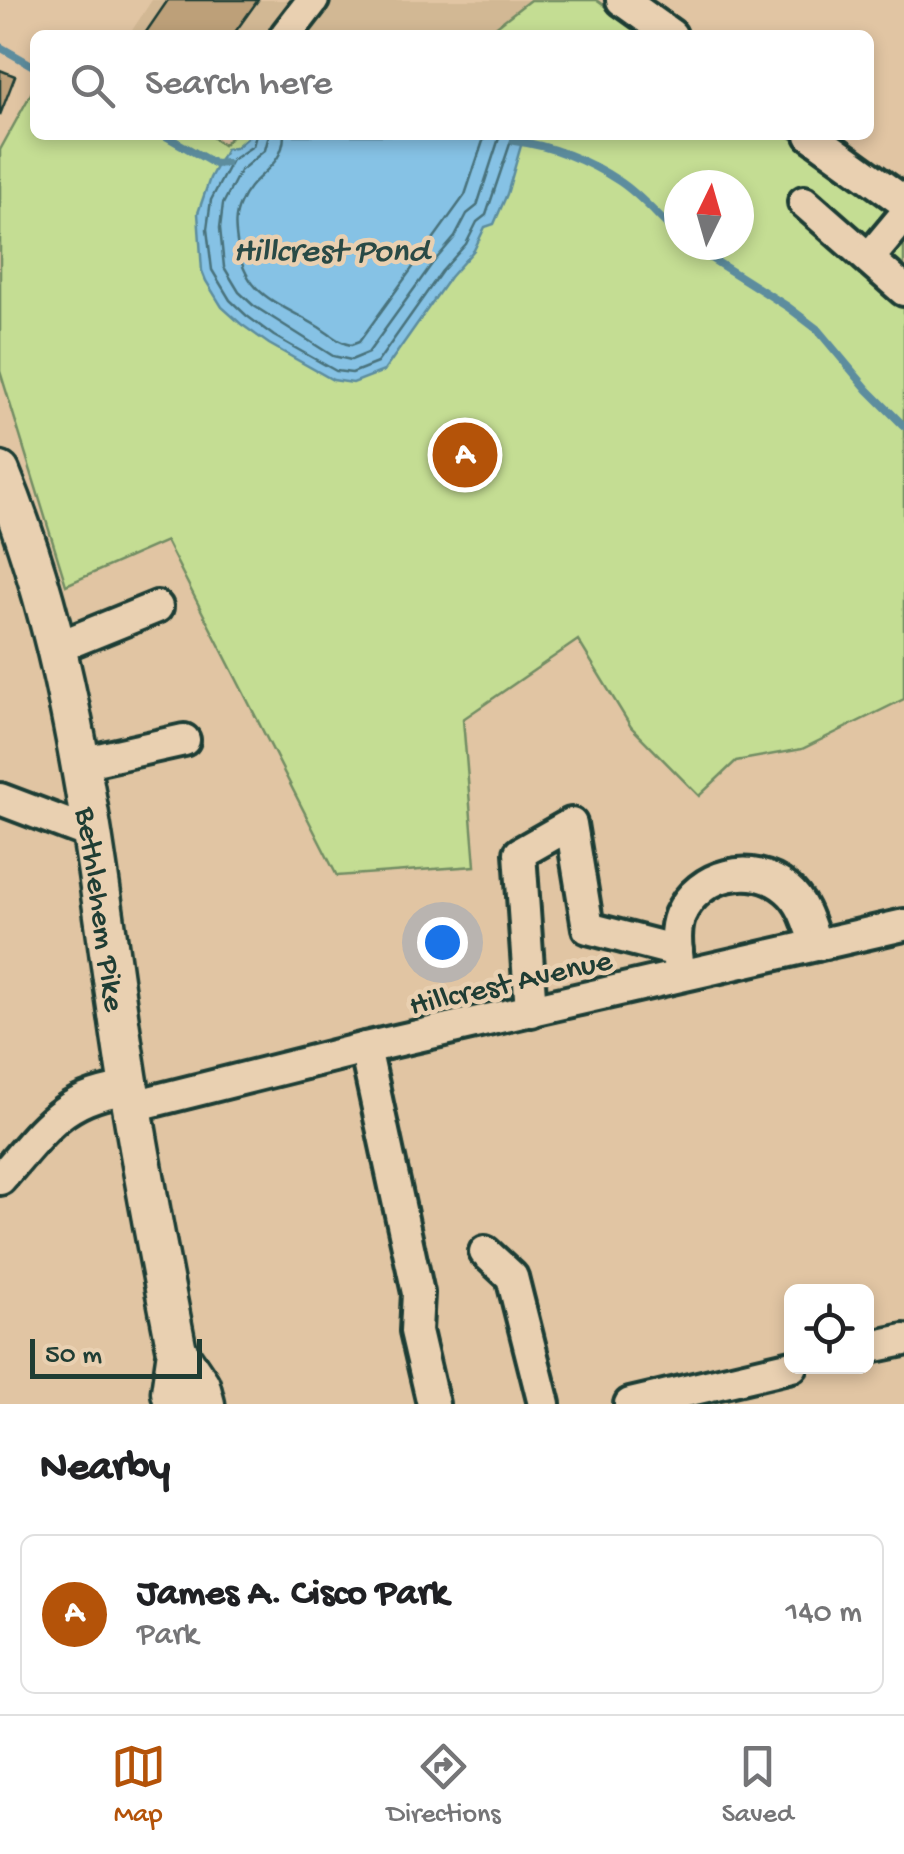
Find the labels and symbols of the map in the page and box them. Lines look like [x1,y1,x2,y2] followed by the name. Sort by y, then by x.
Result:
[664,170,754,260] north arrow
[233,233,432,274] water label: Hillcrest Pond
[432,418,498,492] pin: A
[64,804,131,1015] street label: Bethlehem Pike
[417,917,468,968] your location
[406,943,617,1027] street label: Hillcrest Avenue
[30,1334,202,1378] scale bar

